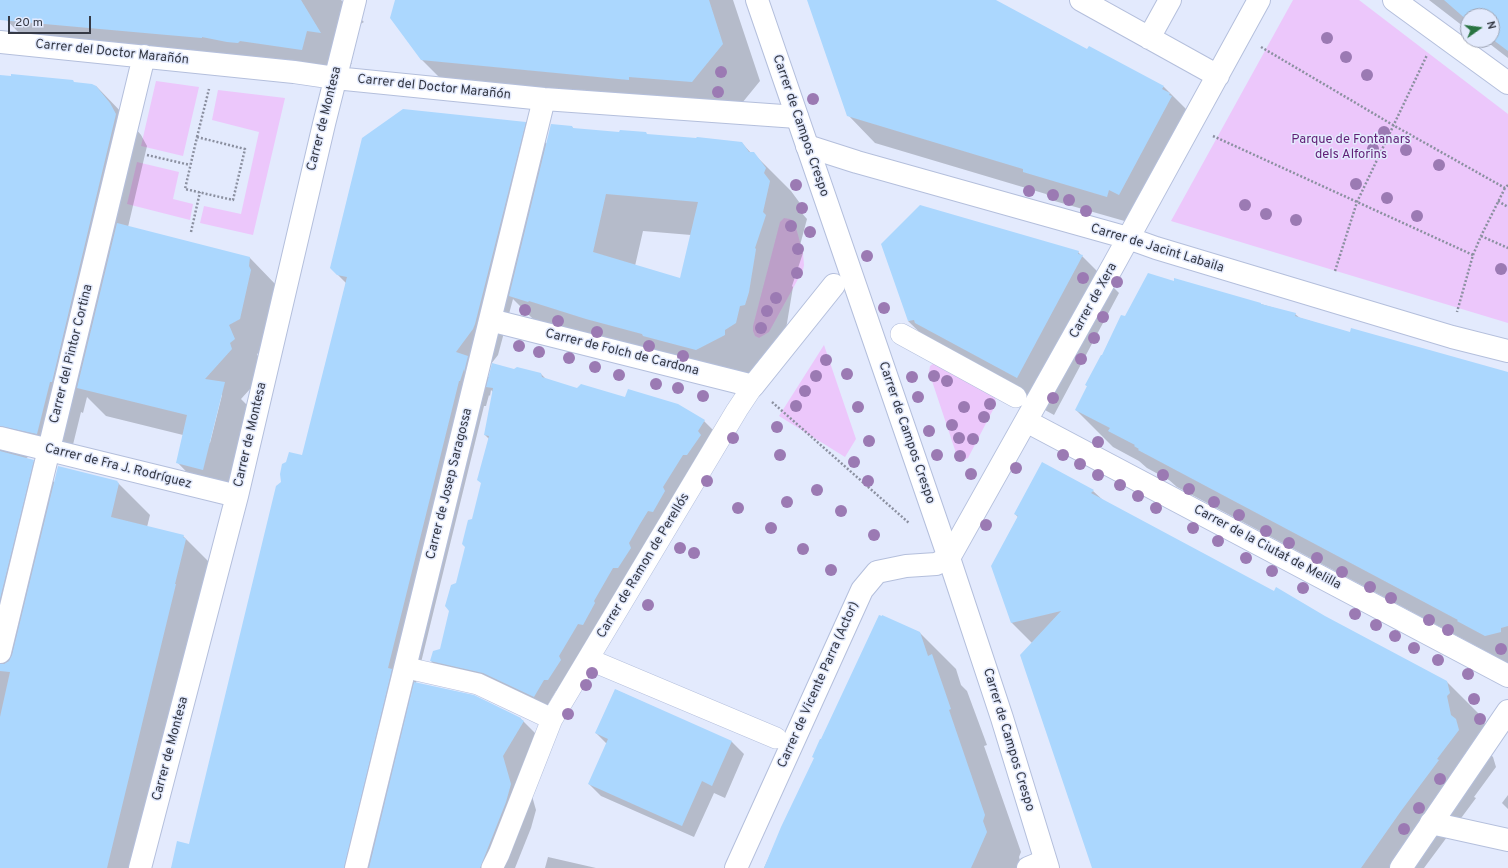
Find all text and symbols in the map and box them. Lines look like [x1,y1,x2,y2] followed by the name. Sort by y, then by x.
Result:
[10,8,93,34] scale bar
[1460,8,1500,48] north arrow
[15,15,43,31] text: 20 m
[1483,20,1498,31] text: N
[34,37,190,69] street label: Carrer del Doctor Marañón
[768,53,832,199] street label: Carrer de Campos Crespo
[304,65,346,173] street label: Carrer de Montesa
[356,72,512,104] street label: Carrer del Doctor Marañón
[1291,132,1411,163] park label: Parque de Fontanars dels Alforins
[1088,221,1226,277] street label: Carrer de Jacint Labaila
[1067,261,1121,341] street label: Carrer de Xera
[47,283,97,425] street label: Carrer del Pintor Cortina
[544,326,700,380] street label: Carrer de Folch de Cardona
[874,360,938,506] street label: Carrer de Campos Crespo
[231,381,271,489] street label: Carrer de Montesa
[424,407,476,561] street label: Carrer de Josep Saragossa
[43,441,193,493] street label: Carrer de Fra J. Rodríguez
[594,491,694,641] street label: Carrer de Ramon de Perellós
[1191,502,1343,594] street label: Carrer de la Ciutat de Melilla
[775,599,863,771] street label: Carrer de Vicente Parra (Actor)
[979,666,1037,814] street label: Carrer de Campos Crespo
[150,695,192,803] street label: Carrer de Montesa

